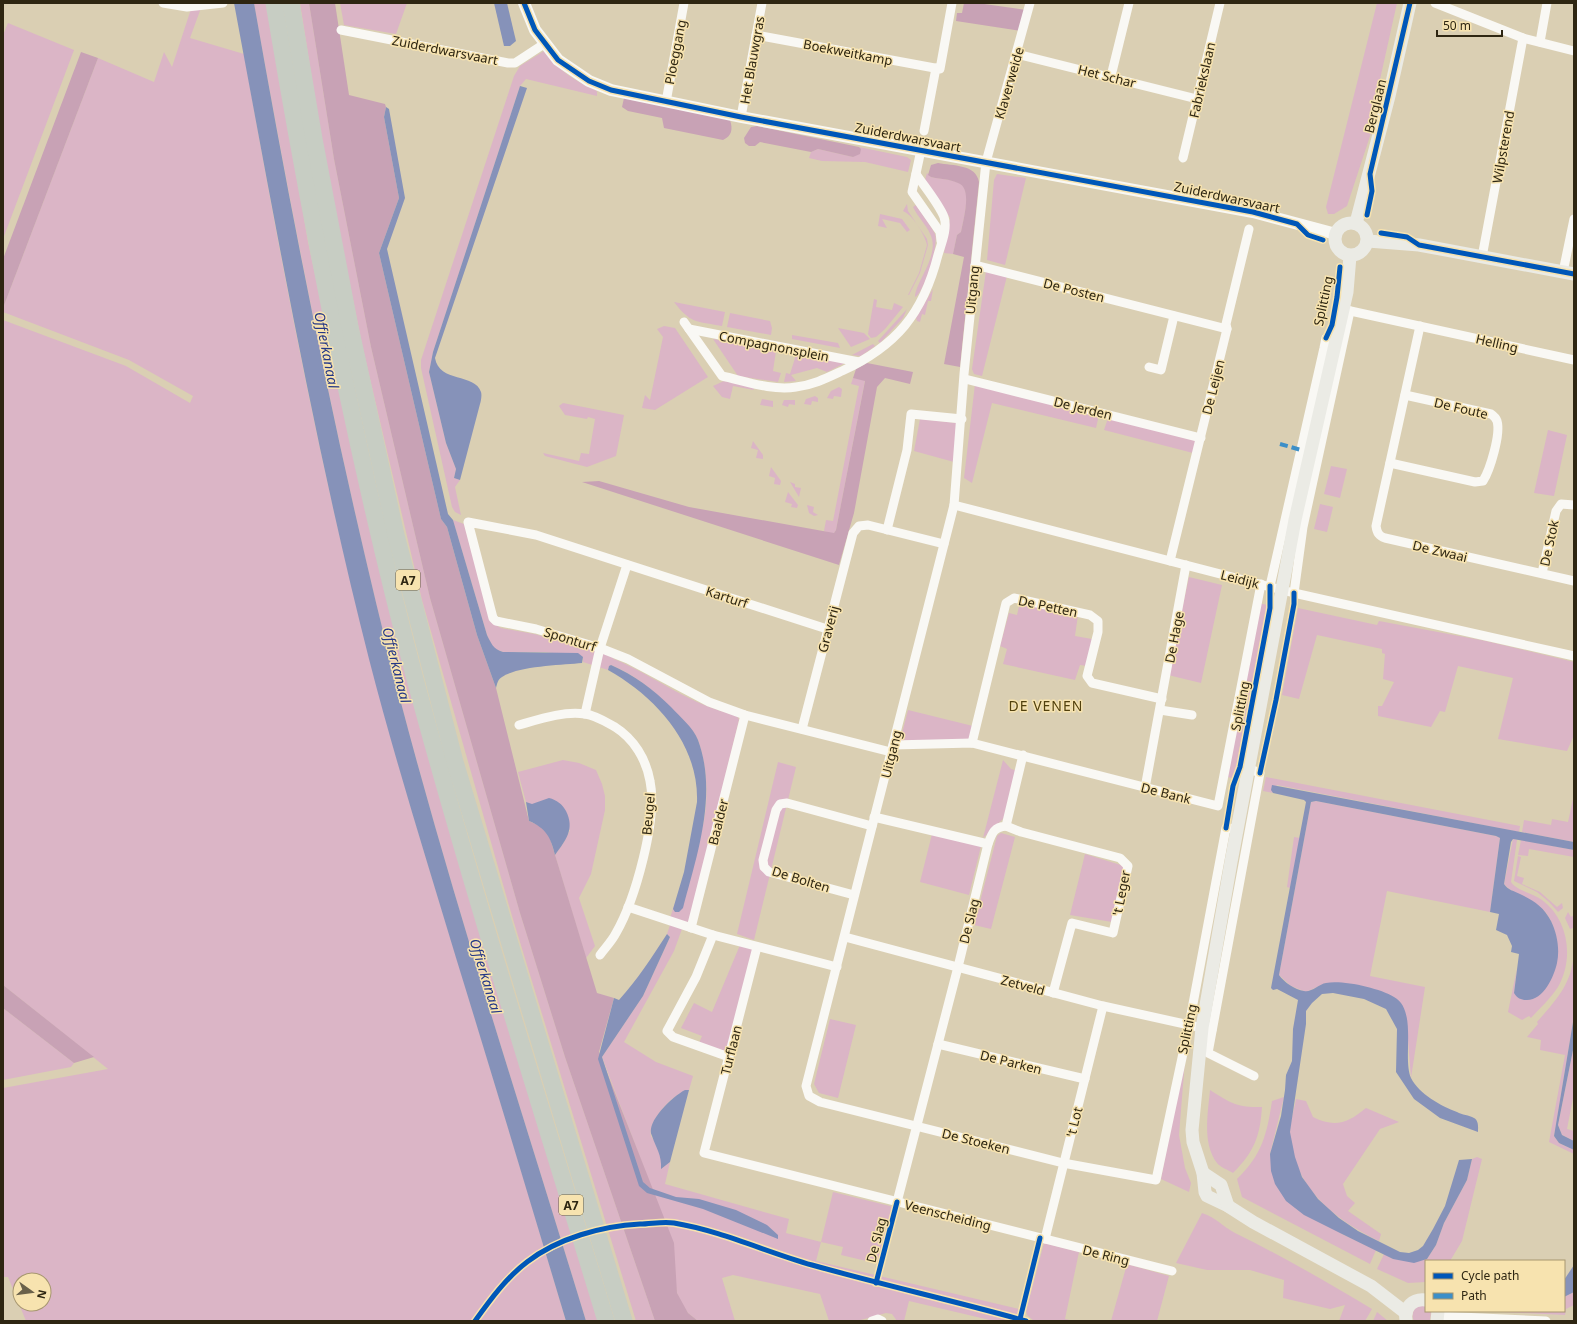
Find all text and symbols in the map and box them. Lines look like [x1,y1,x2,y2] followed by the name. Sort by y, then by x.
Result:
[1437,12,1502,38] scale bar
[735,15,769,105] street label: Het Blauwgras
[1443,17,1471,34] text: 50 m
[660,18,690,86] street label: Ploeggang
[390,31,500,69] street label: Zuiderdwarsvaart
[802,35,894,69] street label: Boekweitkamp
[1185,40,1219,120] street label: Fabriekslaan
[990,45,1028,121] street label: Klaverweide
[1076,60,1138,92] street label: Het Schar
[1360,77,1390,135] street label: Berglaan
[1488,109,1518,185] street label: Wilpsterend
[853,118,963,156] street label: Zuiderdwarsvaart
[1172,177,1282,217] street label: Zuiderdwarsvaart
[961,265,983,315] street label: Uitgang
[1042,274,1106,306] street label: De Posten
[1309,274,1337,328] street label: Splitting
[310,310,344,390] water label: Offierkanaal
[717,327,831,365] street label: Compagnonsplein
[1474,329,1520,357] street label: Helling
[1197,357,1229,417] street label: De Leijen
[1052,392,1114,424] street label: De Jerden
[1432,393,1490,423] street label: De Foute
[1535,518,1563,568] street label: De Stok
[1411,536,1469,566] street label: De Zwaai
[1219,566,1261,592] street label: Leidijk
[396,570,420,590] road number: A7
[704,582,752,613] street label: Karturf
[1017,591,1079,621] street label: De Petten
[813,604,843,654] street label: Graverij
[1160,610,1188,664] street label: De Hage
[542,623,600,656] street label: Sponturf
[378,625,416,705] water label: Offierkanaal
[1226,679,1254,733] street label: Splitting
[1009,696,1083,715] district label: DE VENEN
[876,728,906,780] street label: Uitgang
[1139,778,1193,808] street label: De Bank
[637,792,659,836] street label: Beugel
[704,796,733,847] street label: Baalder
[770,862,832,896] street label: De Bolten
[1108,868,1134,917] street label: 't Leger
[955,897,983,945] street label: De Slag
[466,936,507,1016] water label: Offierkanaal
[999,971,1047,999] street label: Zetveld
[1173,1002,1201,1056] street label: Splitting
[716,1023,746,1077] street label: Turflaan
[978,1046,1044,1078] street label: De Parken
[1062,1105,1086,1139] street label: 't Lot
[940,1124,1012,1158] street label: De Stoeken
[559,1195,583,1215] road number: A7
[903,1196,993,1234] street label: Veenscheiding
[862,1216,890,1264] street label: De Slag
[1081,1241,1131,1269] street label: De Ring
[1425,1260,1565,1312] legend
[1461,1267,1519,1284] text: Cycle path
[12,1272,52,1312] north arrow
[1461,1287,1487,1304] text: Path
[34,1288,51,1301] text: N

